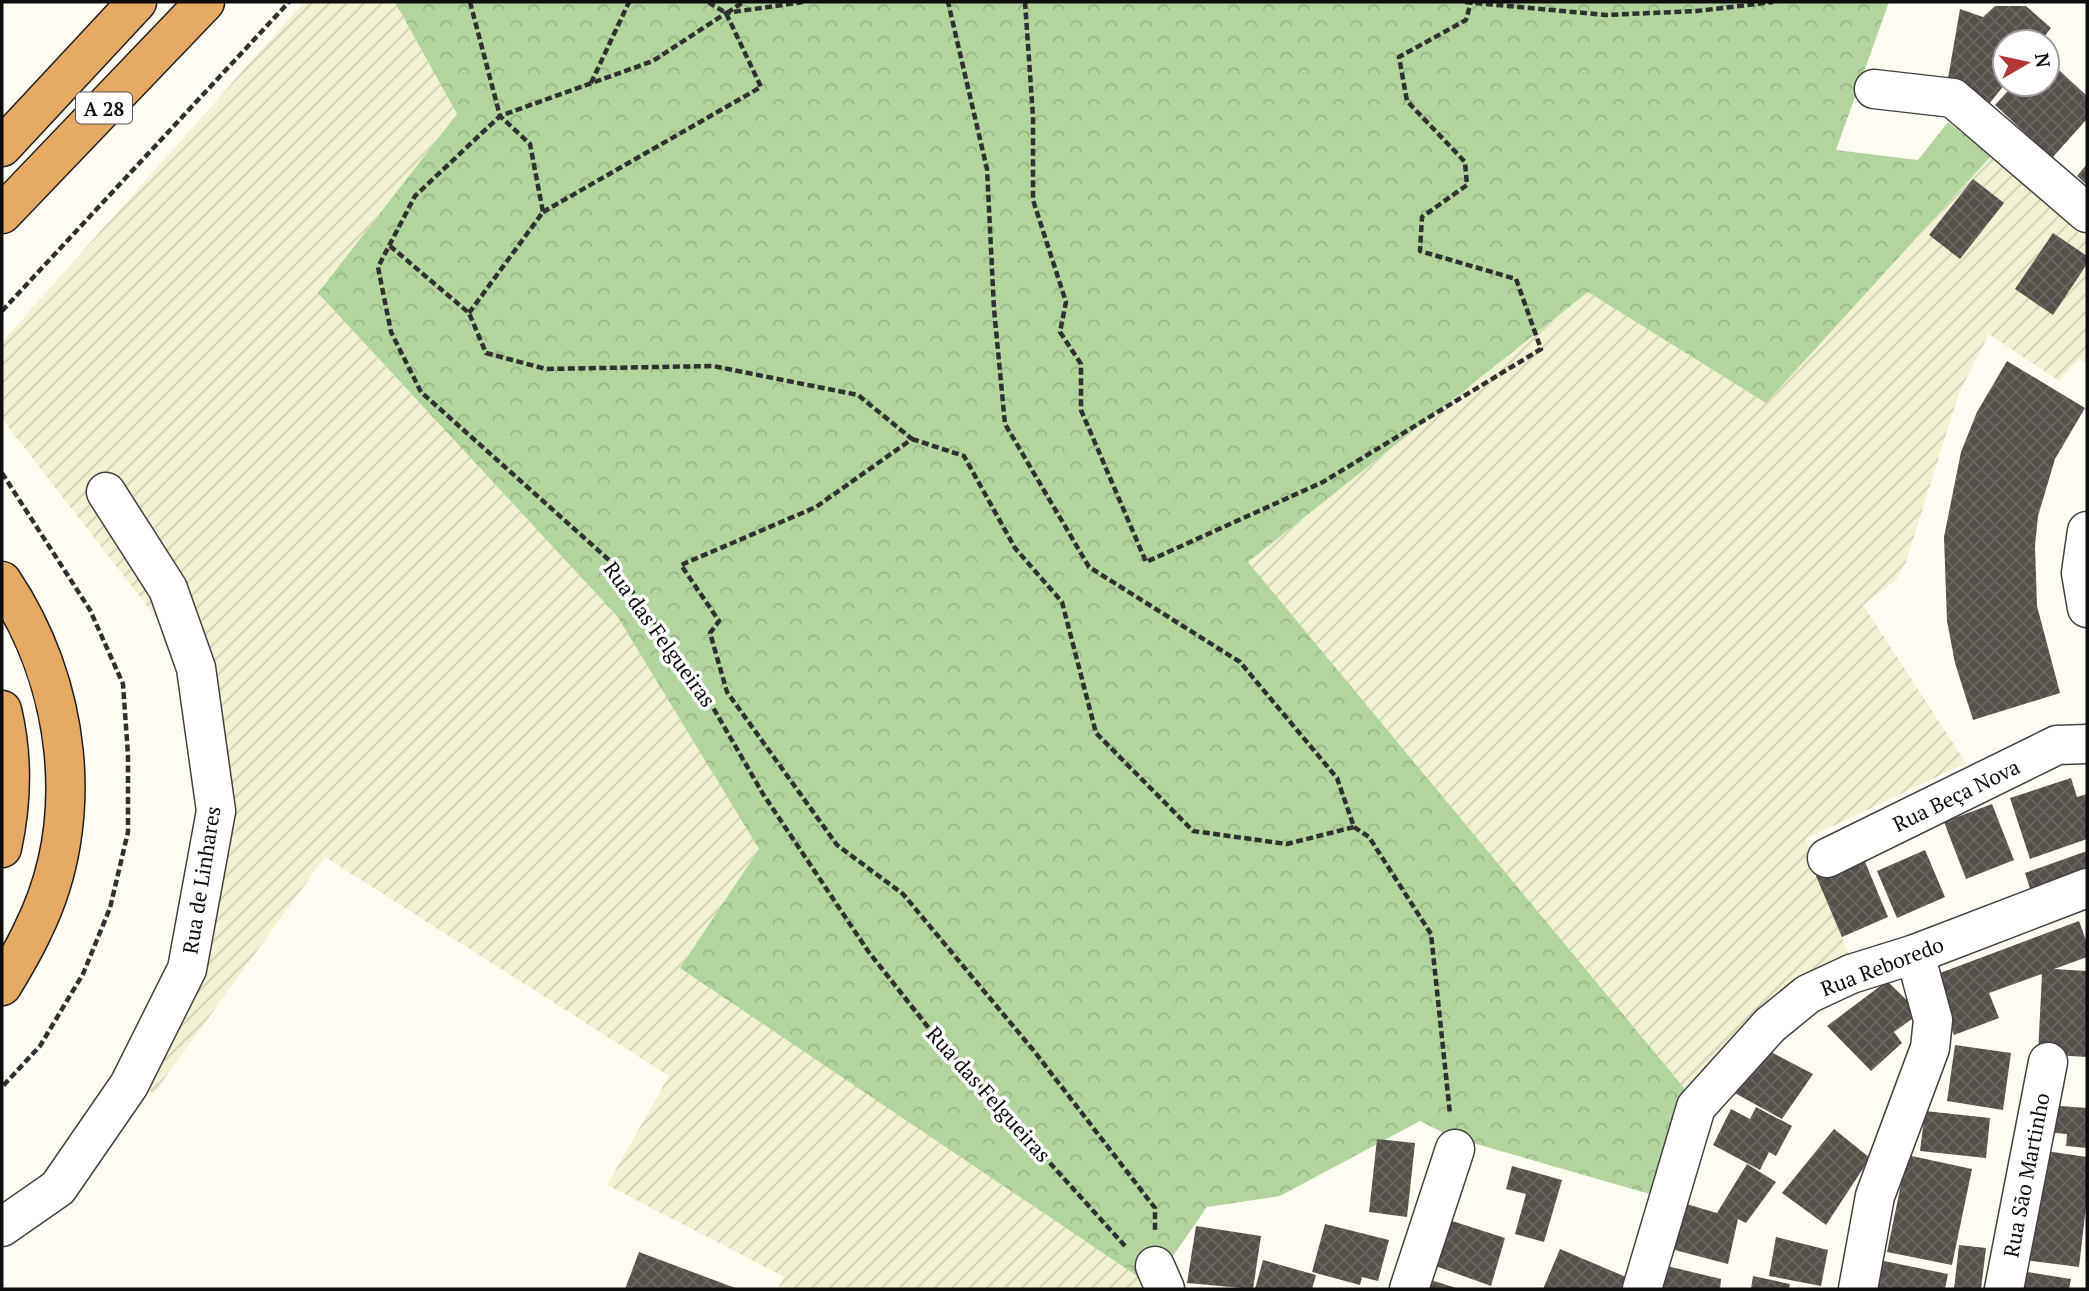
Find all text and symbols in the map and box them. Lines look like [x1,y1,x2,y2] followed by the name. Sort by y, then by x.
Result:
[1991,28,2061,98] north arrow
[2030,51,2057,70] text: N
[76,92,132,124] road number: A 28
[598,556,722,712] street label: Rua das Felgueiras
[1888,752,2024,838] street label: Rua Beça Nova
[175,804,227,956] street label: Rua de Linhares
[1816,930,1948,1002] street label: Rua Reboredo
[920,1020,1058,1168] street label: Rua das Felgueiras
[1996,1090,2056,1260] street label: Rua São Martinho

